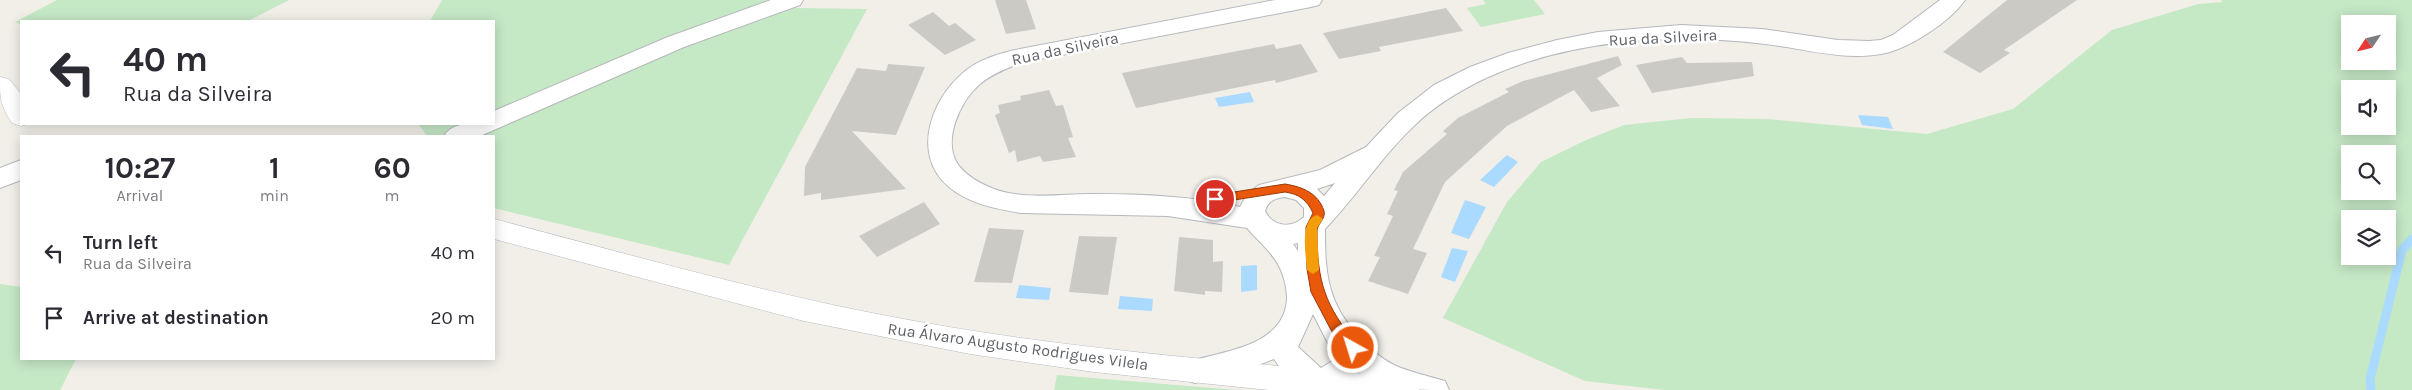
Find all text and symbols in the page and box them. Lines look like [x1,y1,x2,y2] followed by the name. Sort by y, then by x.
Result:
[2341,15,2396,70] north arrow
[2341,15,2396,265] map controls
[1608,25,1718,50] street label: Rua da Silveira
[1010,28,1120,69] street label: Rua da Silveira
[123,39,208,80] text: 40 m
[40,40,105,105] icon: left
[2341,80,2396,135] button: sound
[123,81,273,107] text: Rua da Silveira
[2341,145,2396,200] button: search
[104,150,175,186] text: 10:27
[269,150,280,186] text: 1
[373,150,411,186] text: 60
[1194,178,1236,220] pin
[1201,185,1229,213] icon: arrive
[116,186,163,205] text: Arrival
[260,186,289,205] text: min
[385,186,400,205] text: m
[2341,210,2396,265] button: layers
[83,232,158,254] text: Turn left
[40,239,68,267] icon: left
[431,242,475,264] text: 40 m
[83,254,192,273] text: Rua da Silveira
[40,304,68,332] icon: arrive
[83,307,269,329] text: Arrive at destination
[430,307,475,329] text: 20 m
[886,319,1149,374] street label: Rua Álvaro Augusto Rodrigues Vilela
[1326,321,1378,373] position arrow

